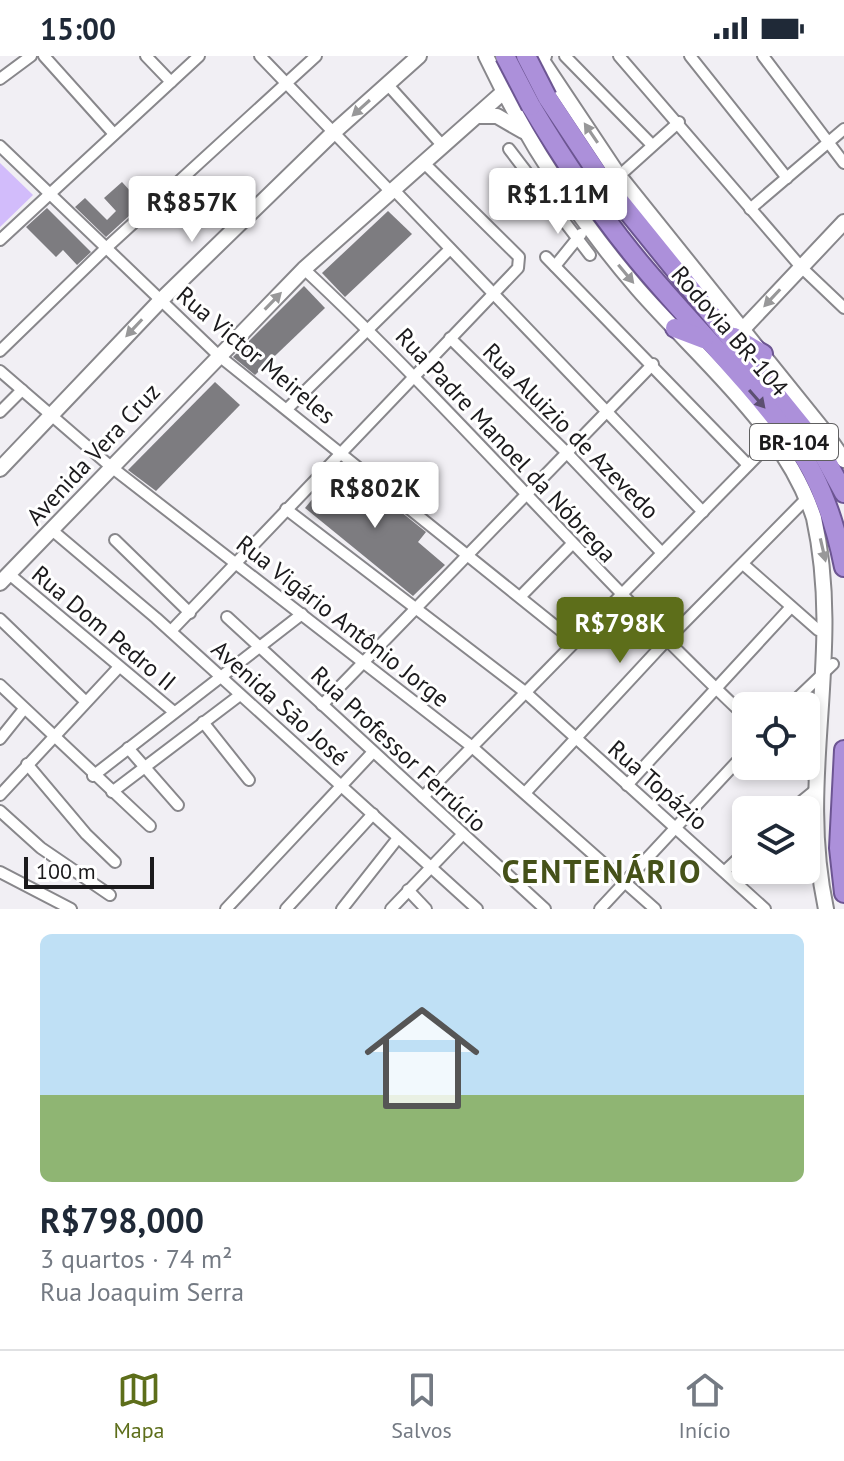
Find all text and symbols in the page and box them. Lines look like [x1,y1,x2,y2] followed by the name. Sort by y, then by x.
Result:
[40,9,116,48] text: 15:00
[352,99,371,117] one-way arrow
[583,123,598,144] one-way arrow
[484,168,632,236] pin: R$1.11M
[127,176,257,244] pin: R$857K
[507,177,609,210] text: R$1.11M
[147,185,237,218] text: R$857K
[665,259,795,403] street label: Rodovia BR-104
[617,263,634,283] one-way arrow
[170,279,342,431] street label: Rua Victor Meireles
[763,288,781,307] one-way arrow
[264,291,282,310] one-way arrow
[126,318,144,337] one-way arrow
[389,321,623,569] street label: Rua Padre Manoel da Nóbrega
[476,336,666,526] street label: Rua Aluizio de Azevedo
[19,377,167,531] street label: Avenida Vera Cruz
[748,388,765,408] one-way arrow
[750,424,838,460] road number: BR-104
[310,462,440,530] pin: R$802K
[330,471,420,504] text: R$802K
[230,528,456,714] street label: Rua Vigário Antônio Jorge
[817,538,829,563] one-way arrow
[26,559,182,697] street label: Rua Dom Pedro II
[555,597,685,665] pin: R$798K
[575,606,665,639] text: R$798K
[205,633,355,773] street label: Avenida São José
[304,659,494,839] street label: Rua Professor Ferrúcio
[732,692,820,884] map controls
[732,692,820,780] button: locate
[602,733,714,837] street label: Rua Topázio
[732,796,820,884] button: layers
[502,850,702,892] district label: CENTENÁRIO
[24,853,154,889] scale bar
[36,857,96,885] text: 100 m
[350,986,494,1130] icon: home
[40,1198,204,1242] text: R$798,000
[40,1242,232,1275] text: 3 quartos · 74 m²
[40,1275,244,1308] text: Rua Joaquim Serra
[113,1368,165,1444] tab: Mapa
[391,1368,452,1444] tab: Salvos
[679,1368,731,1444] tab: Início

